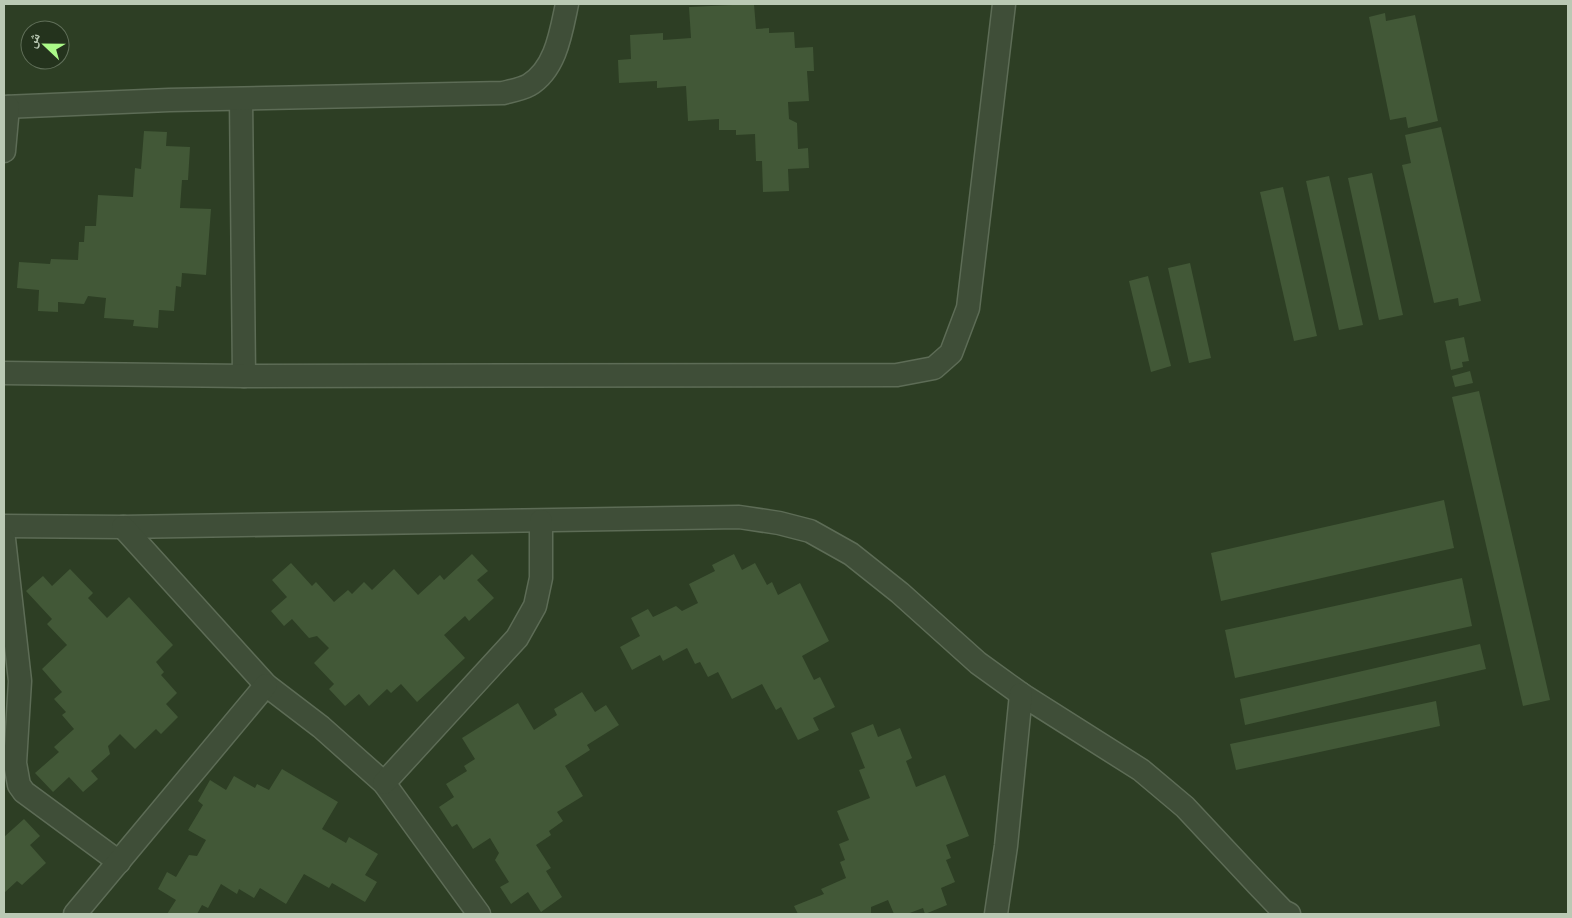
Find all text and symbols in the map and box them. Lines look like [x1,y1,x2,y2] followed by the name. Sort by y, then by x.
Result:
[20,20,70,70] north arrow
[21,29,44,50] text: ش

